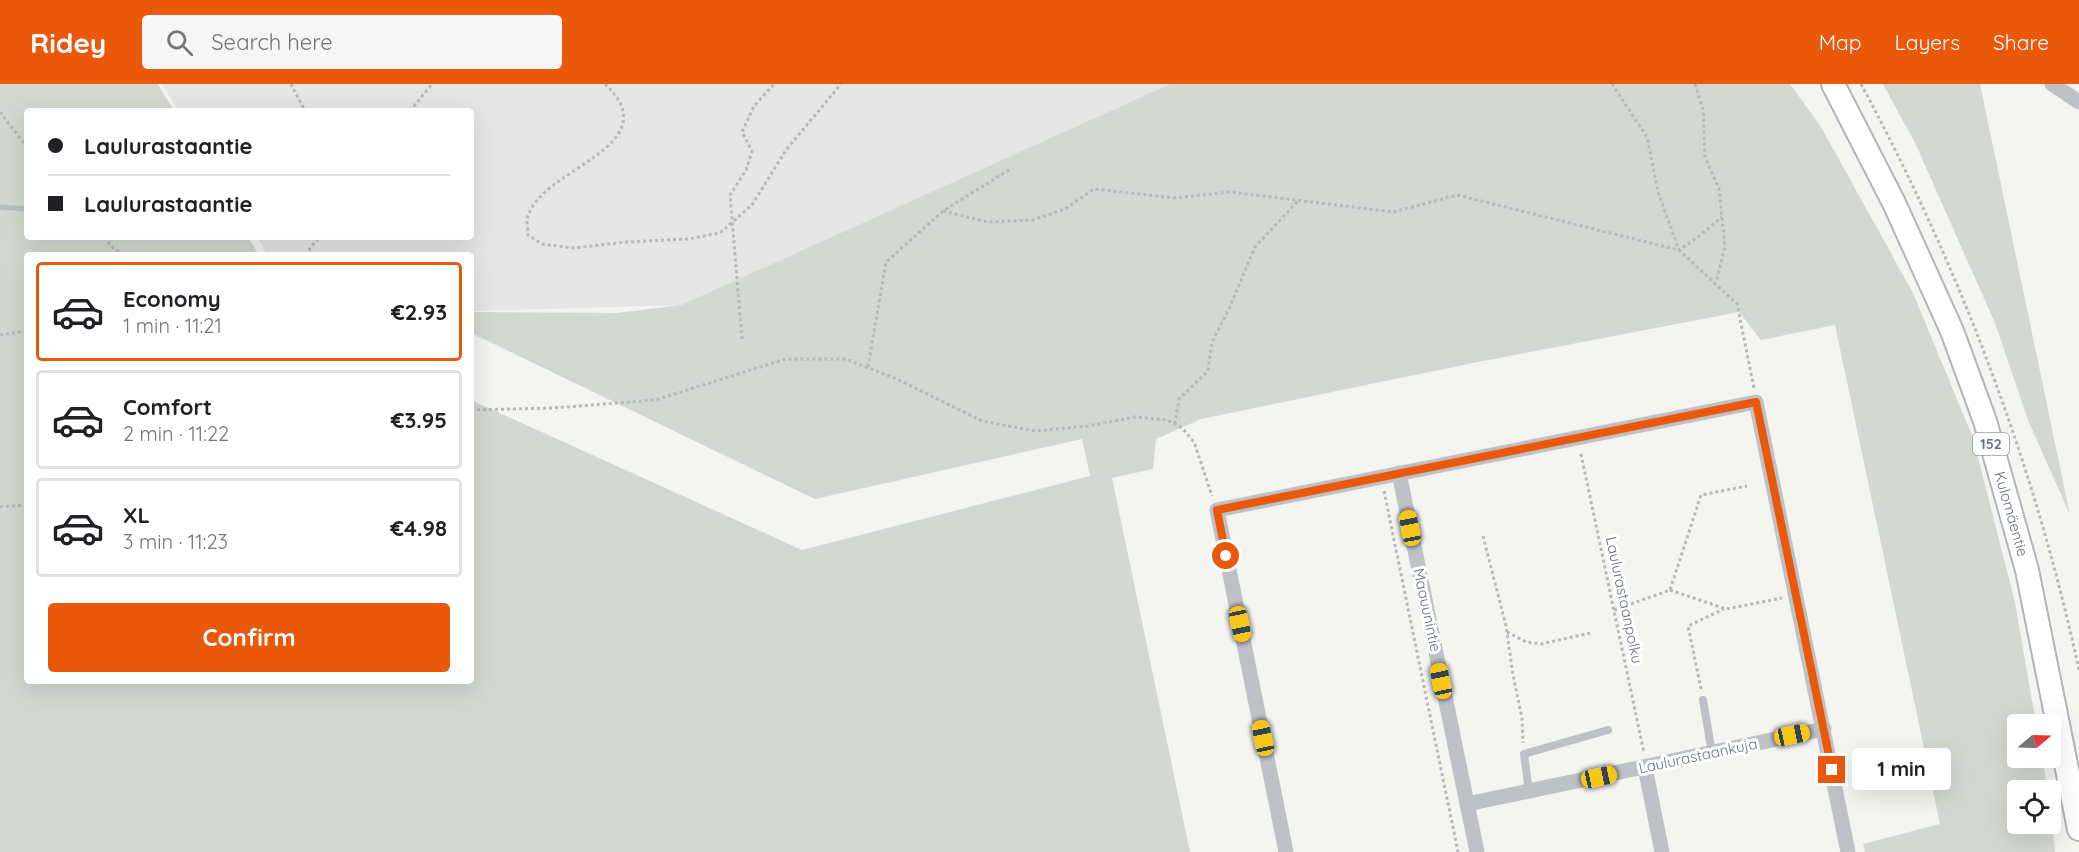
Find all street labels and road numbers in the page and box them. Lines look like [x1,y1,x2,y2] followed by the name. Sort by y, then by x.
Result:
[1973,433,2009,455] road number: 152
[1990,469,2033,559] street label: Kulomäentie
[1602,535,1647,665] street label: Laulurastaanpolku
[1409,566,1446,653] street label: Maauunintie
[1637,734,1759,777] street label: Laulurastaankuja

